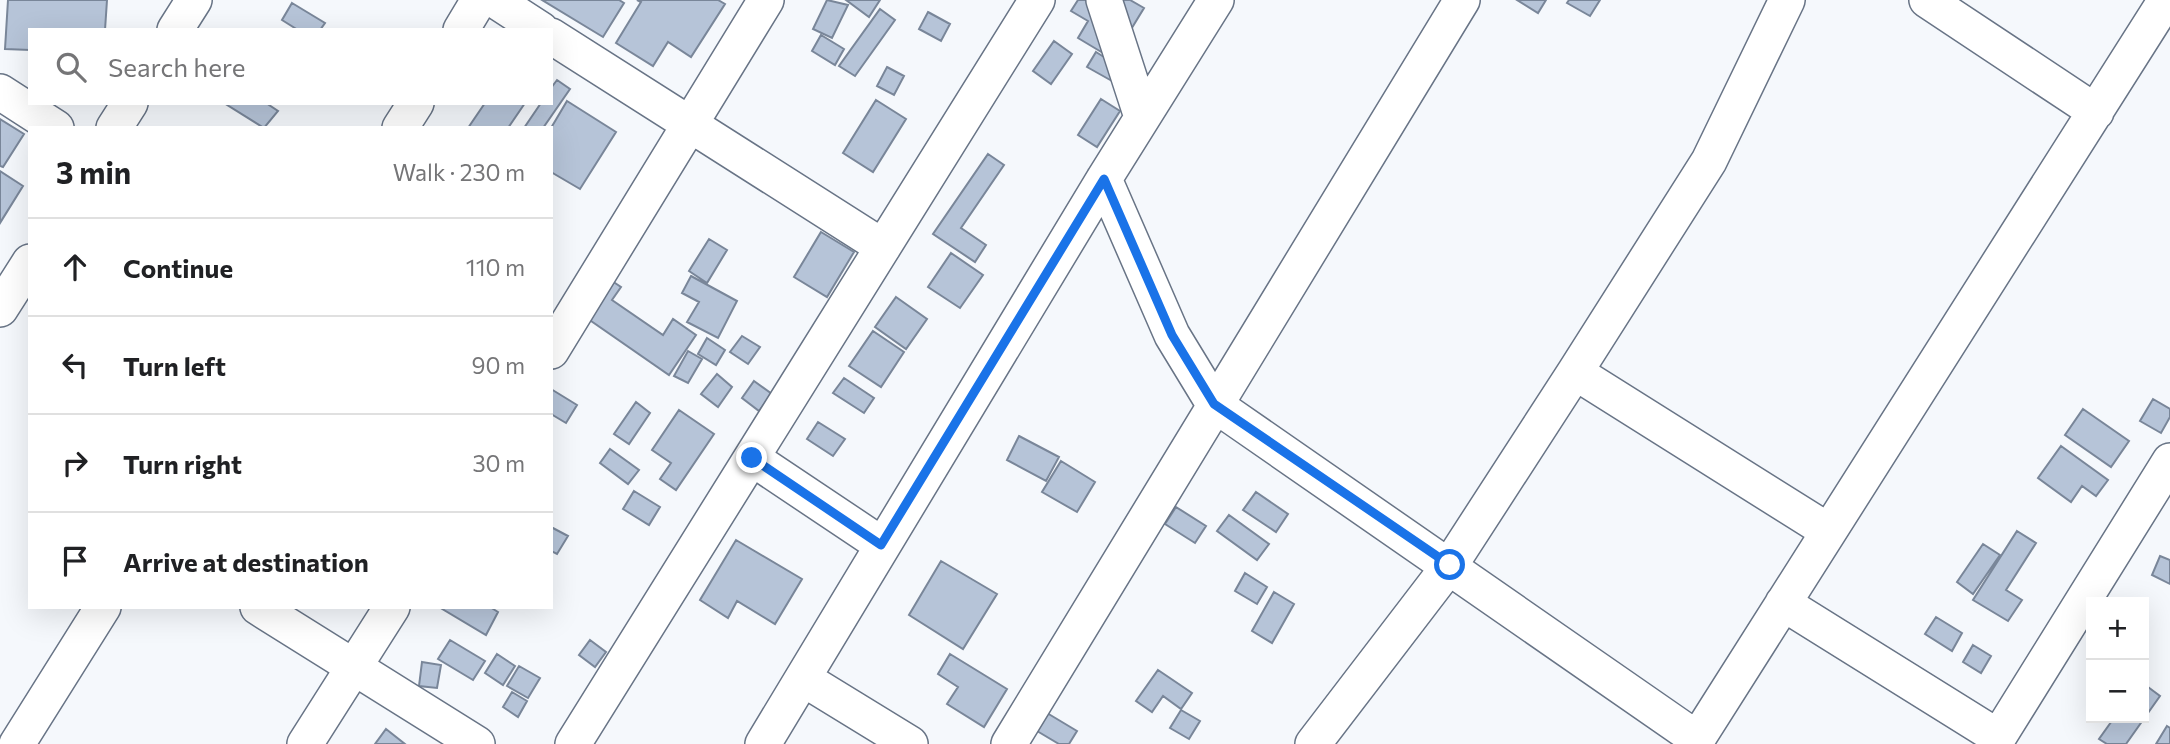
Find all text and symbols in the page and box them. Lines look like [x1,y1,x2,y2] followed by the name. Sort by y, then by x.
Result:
[28,28,553,105] search box
[52,48,90,86] icon: search
[108,51,246,82] text: Search here
[56,153,131,190] text: 3 min
[393,158,525,186] text: Walk · 230 m
[56,248,94,286] icon: ahead
[123,252,233,283] text: Continue
[466,253,525,281] text: 110 m
[56,346,94,384] icon: left
[123,350,226,381] text: Turn left
[472,351,525,379] text: 90 m
[736,442,767,473] route end
[56,444,94,482] icon: right
[123,448,242,479] text: Turn right
[472,449,525,477] text: 30 m
[56,542,94,580] icon: arrive
[123,546,369,577] text: Arrive at destination
[1434,549,1465,580] route start
[2086,597,2149,723] map controls
[2086,597,2149,660] button: +
[2086,660,2149,723] button: −

